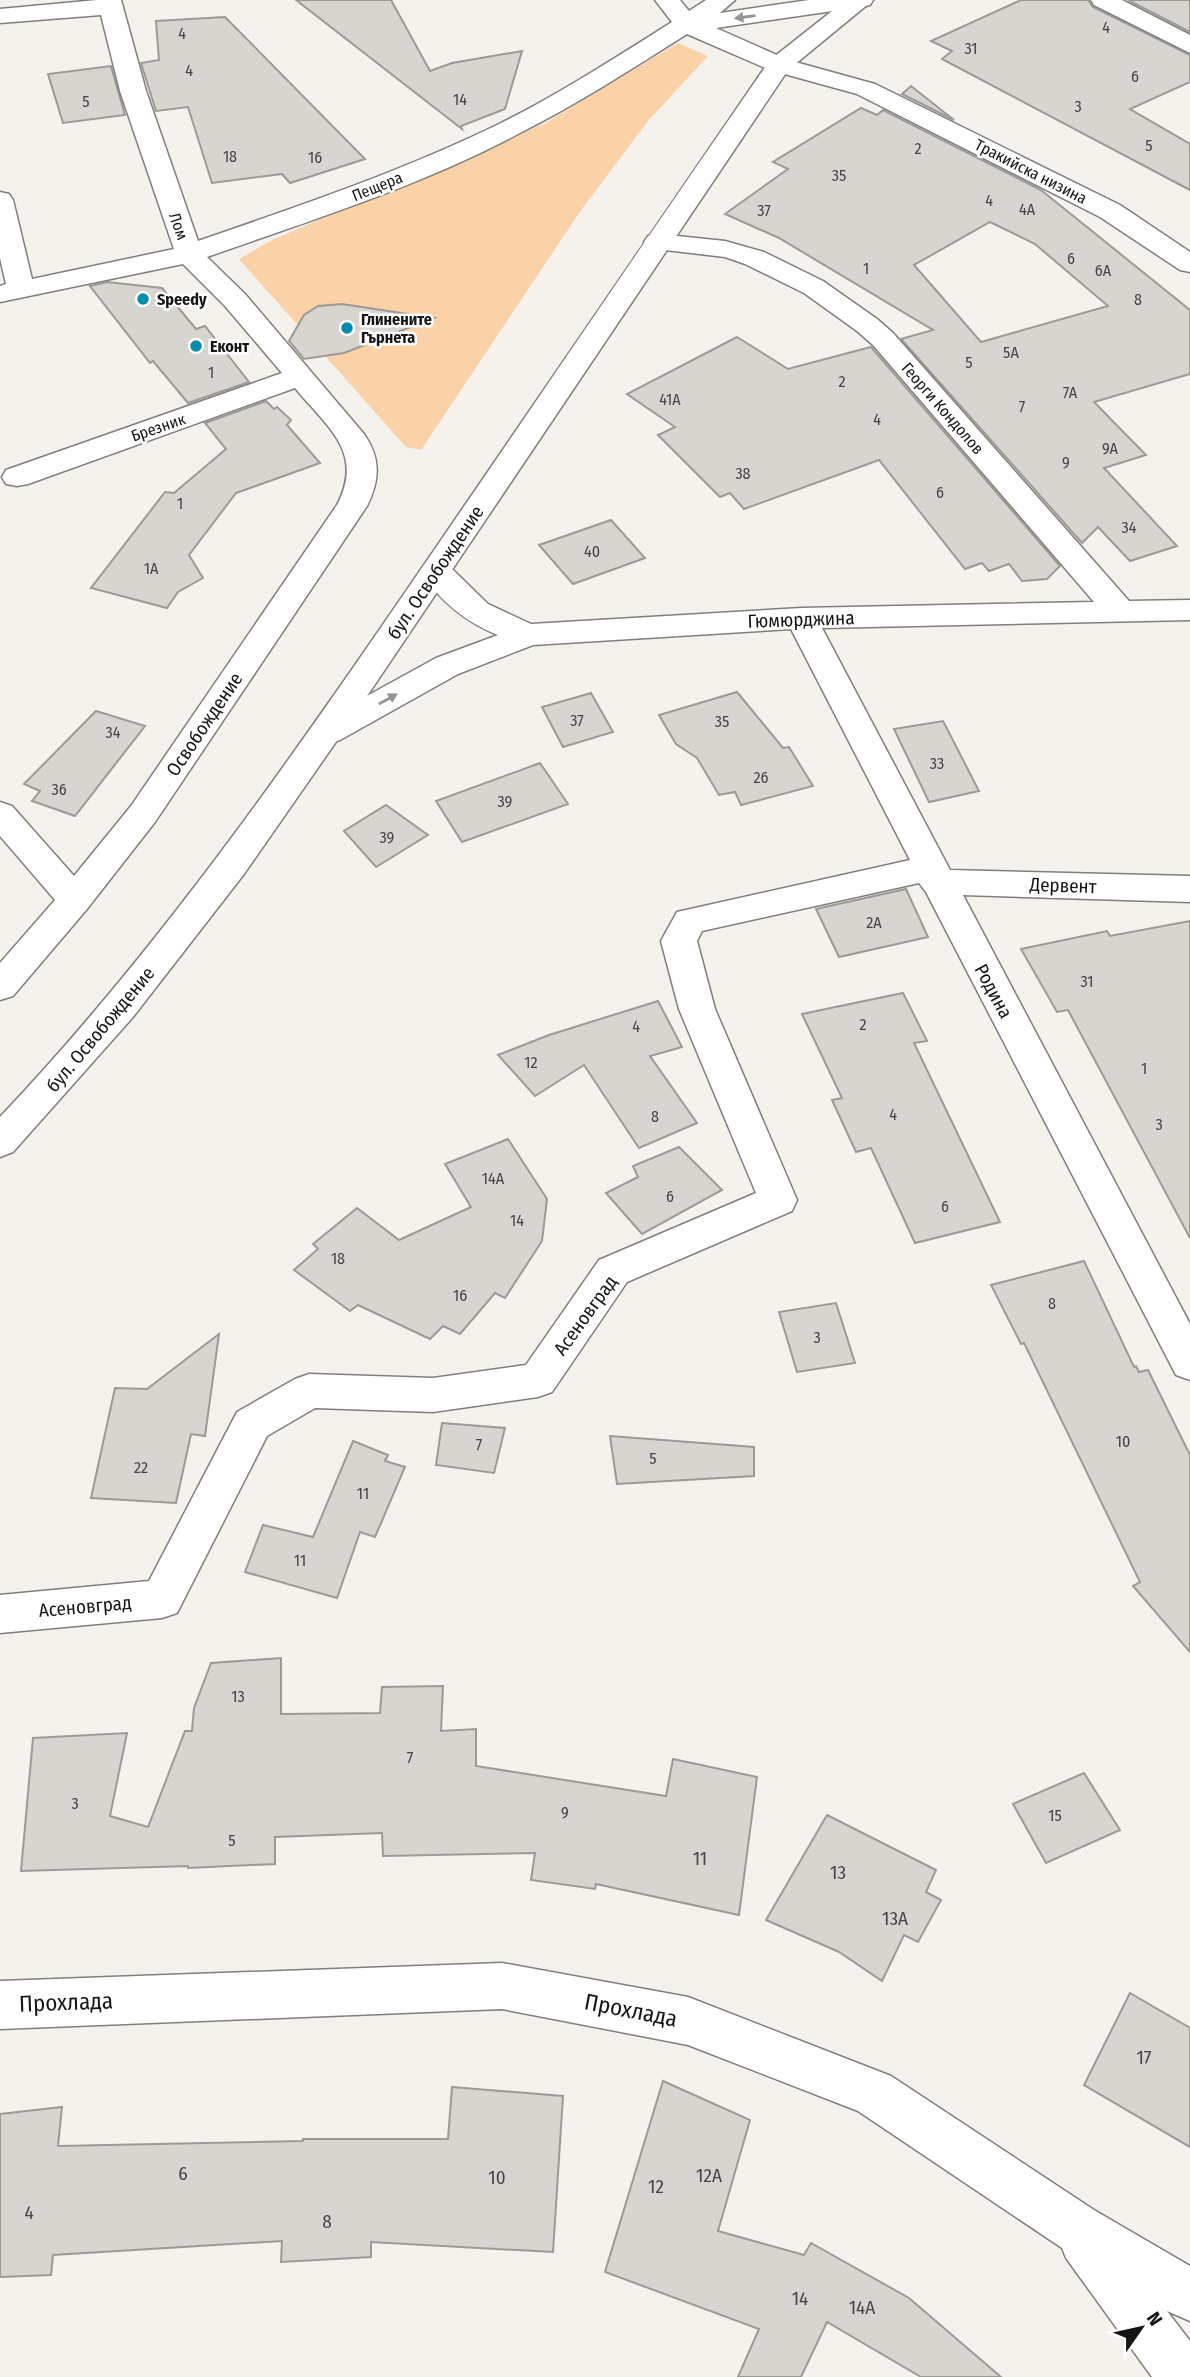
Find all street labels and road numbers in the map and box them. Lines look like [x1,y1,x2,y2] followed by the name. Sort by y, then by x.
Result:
[972,135,1090,208] street label: Тракийска низина
[349,168,405,205] street label: Пещера
[165,210,192,242] street label: Лом
[898,359,988,458] street label: Георги Кондолов
[129,409,188,446] street label: Брезник
[382,501,489,644] street label: бул. Освобождение
[747,606,855,633] street label: Гюмюрджина
[161,668,248,780] street label: Освобождение
[1028,873,1097,898] street label: Дервент
[970,960,1017,1022] street label: Родина
[41,962,159,1097] street label: бул. Освобождение
[549,1271,622,1360] street label: Асеновград
[38,1591,132,1622] street label: Асеновград
[19,1986,113,2018] street label: Прохлада
[582,1987,680,2033] street label: Прохлада

